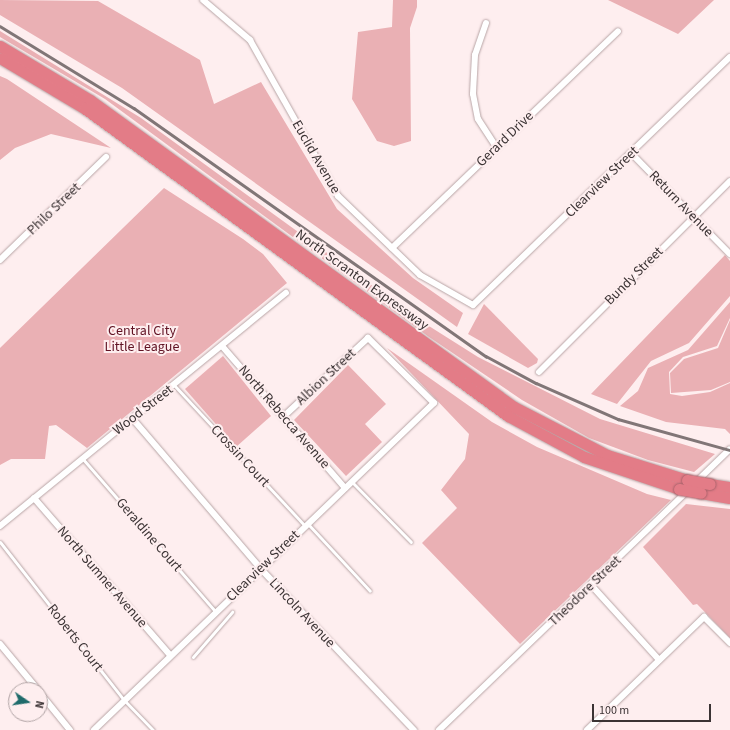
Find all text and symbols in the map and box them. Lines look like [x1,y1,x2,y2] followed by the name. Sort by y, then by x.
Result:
[473,108,537,170] street label: Gerard Drive
[288,117,344,197] street label: Euclid Avenue
[562,143,642,221] street label: Clearview Street
[645,167,717,241] street label: Return Avenue
[24,179,84,239] street label: Philo Street
[292,226,432,334] street label: North Scranton Expressway
[601,243,667,309] street label: Bundy Street
[105,323,179,356] park label: Central City Little League
[293,345,359,409] street label: Albion Street
[235,362,333,472] street label: North Rebecca Avenue
[110,381,176,439] street label: Wood Street
[207,421,273,491] street label: Crossin Court
[112,495,186,575] street label: Geraldine Court
[53,523,151,631] street label: North Sumner Avenue
[223,527,303,605] street label: Clearview Street
[545,552,625,630] street label: Theodore Street
[266,575,338,651] street label: Lincoln Avenue
[43,601,107,675] street label: Roberts Court
[8,682,48,722] north arrow
[594,696,713,722] scale bar
[31,699,47,710] text: N
[599,702,629,719] text: 100 m

